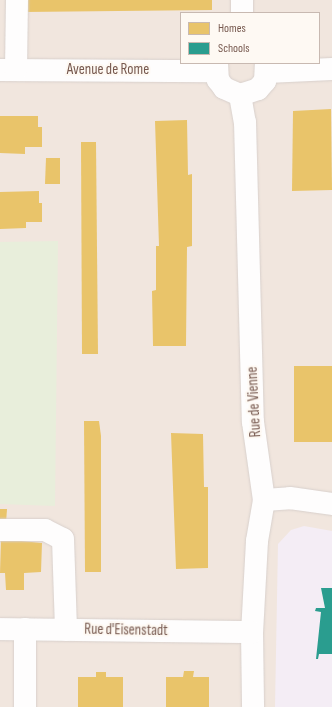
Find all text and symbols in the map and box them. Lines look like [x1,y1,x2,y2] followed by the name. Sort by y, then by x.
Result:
[180,12,320,64] legend
[218,21,246,36] text: Homes
[218,41,250,56] text: Schools
[67,61,149,79] street label: Avenue de Rome
[243,366,265,438] street label: Rue de Vienne
[84,620,168,640] street label: Rue d'Eisenstadt

